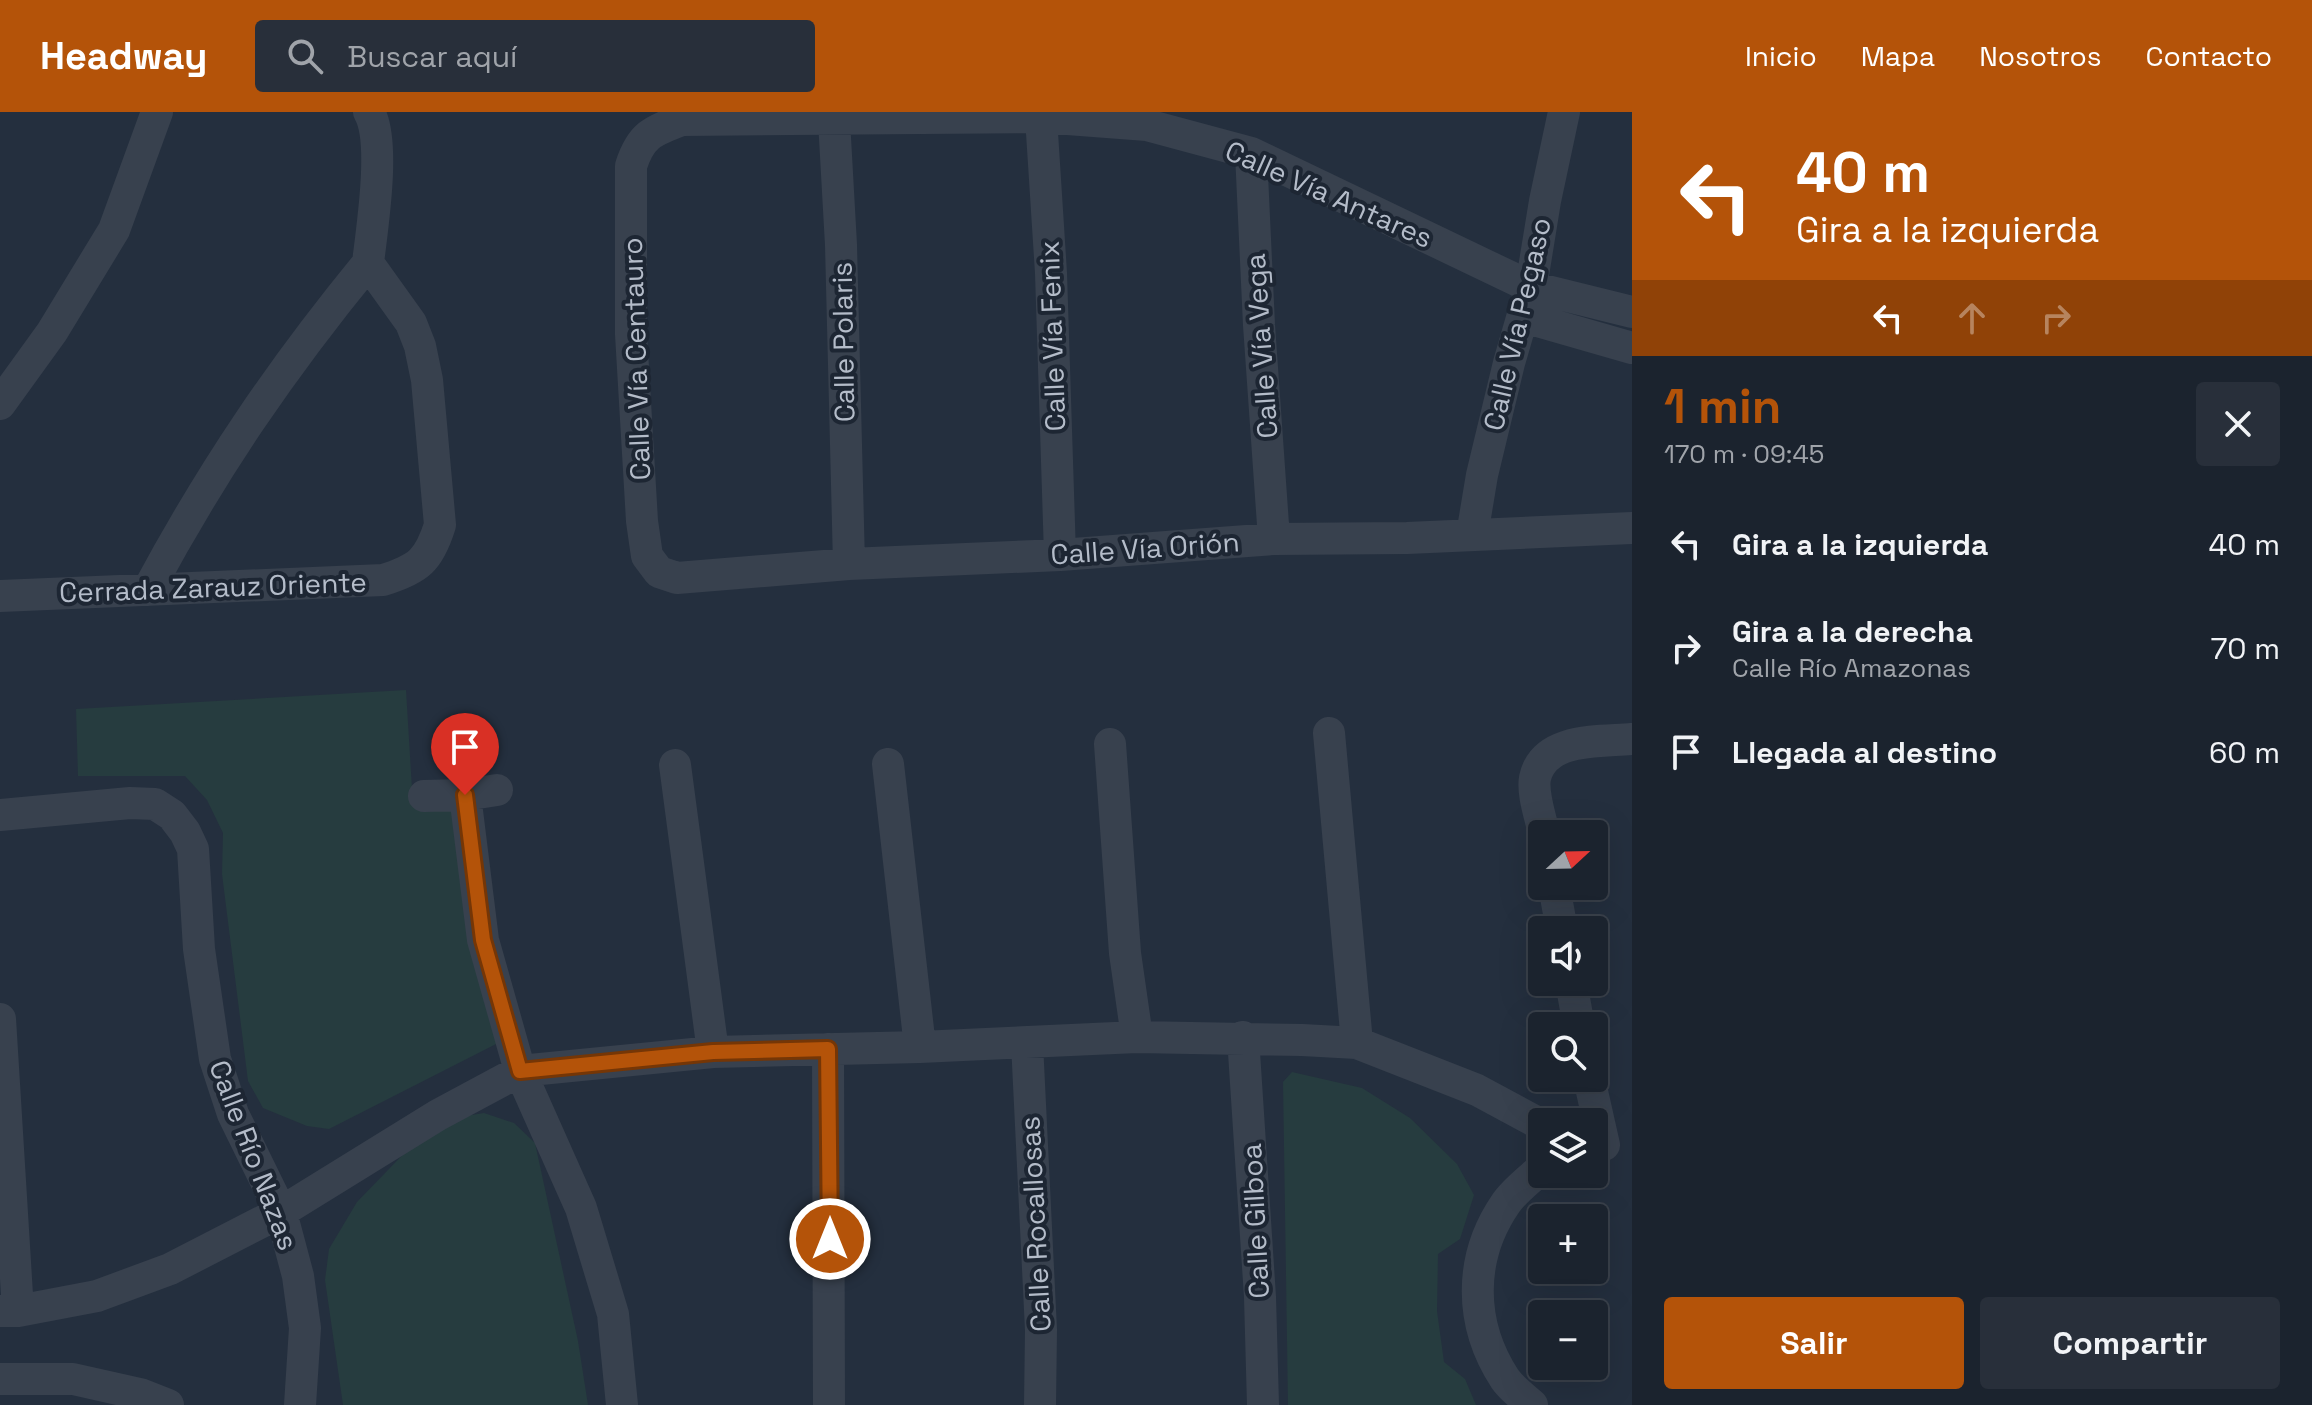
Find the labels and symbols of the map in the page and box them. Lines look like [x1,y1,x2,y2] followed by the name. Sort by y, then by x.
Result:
[1220,132,1438,256] street label: Calle Vía Antares
[1475,214,1559,434] street label: Calle Vía Pegaso
[614,237,658,481] street label: Calle Vía Centauro
[1031,240,1073,432] street label: Calle Vía Fenix
[1237,252,1285,440] street label: Calle Vía Vega
[824,262,862,422] street label: Calle Polaris
[1049,523,1241,573] street label: Calle Vía Orión
[59,564,367,610] street label: Cerrada Zarauz Oriente
[431,713,499,795] pin
[1528,820,1608,900] north arrow
[201,1055,307,1255] street label: Calle Río Nazas
[1011,1115,1059,1333] street label: Calle Rocallosas
[1233,1143,1277,1299] street label: Calle Gilboa
[788,1197,872,1281] position arrow

